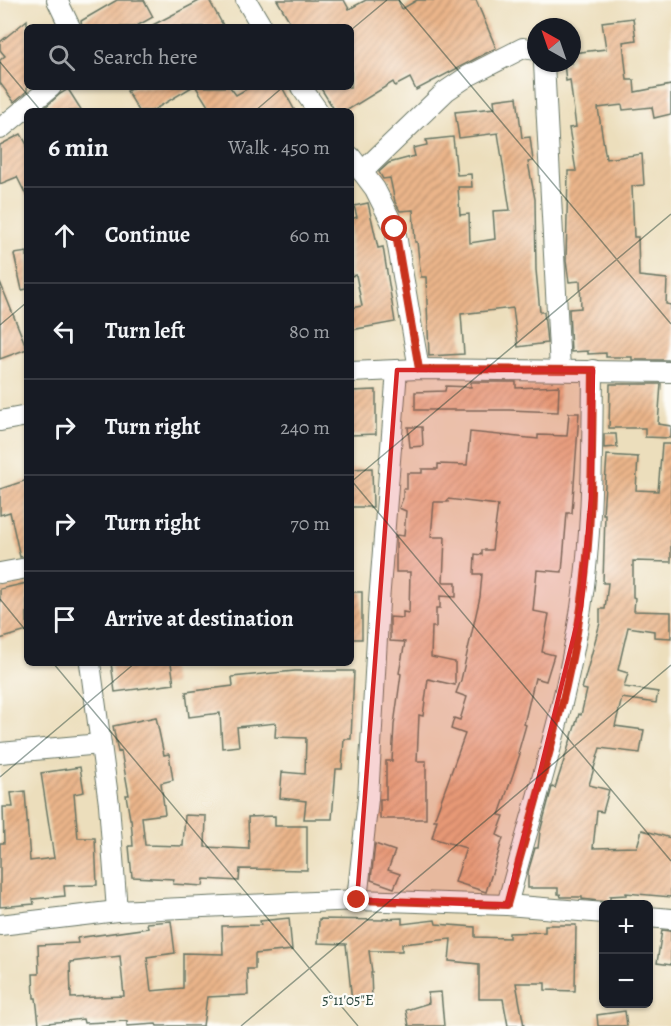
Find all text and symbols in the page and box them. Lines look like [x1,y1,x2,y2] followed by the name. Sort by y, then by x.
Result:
[527,18,581,72] north arrow
[24,24,354,90] search box
[45,41,78,74] icon: search
[93,42,198,72] text: Search here
[48,130,109,165] text: 6 min
[228,134,330,161] text: Walk · 450 m
[381,215,407,241] route start
[48,219,81,252] icon: ahead
[105,220,190,250] text: Continue
[290,222,330,249] text: 60 m
[48,315,81,348] icon: left
[105,316,185,346] text: Turn left
[289,318,330,345] text: 80 m
[48,411,81,444] icon: right
[105,412,201,442] text: Turn right
[280,414,330,441] text: 240 m
[48,507,81,540] icon: right
[105,508,201,538] text: Turn right
[290,510,330,537] text: 70 m
[48,603,81,636] icon: arrive
[105,604,294,634] text: Arrive at destination
[343,886,369,912] route end
[599,900,653,1008] map controls
[599,900,653,954] button: +
[599,954,653,1008] button: −
[322,990,374,1010] text: 5°11'05"E

